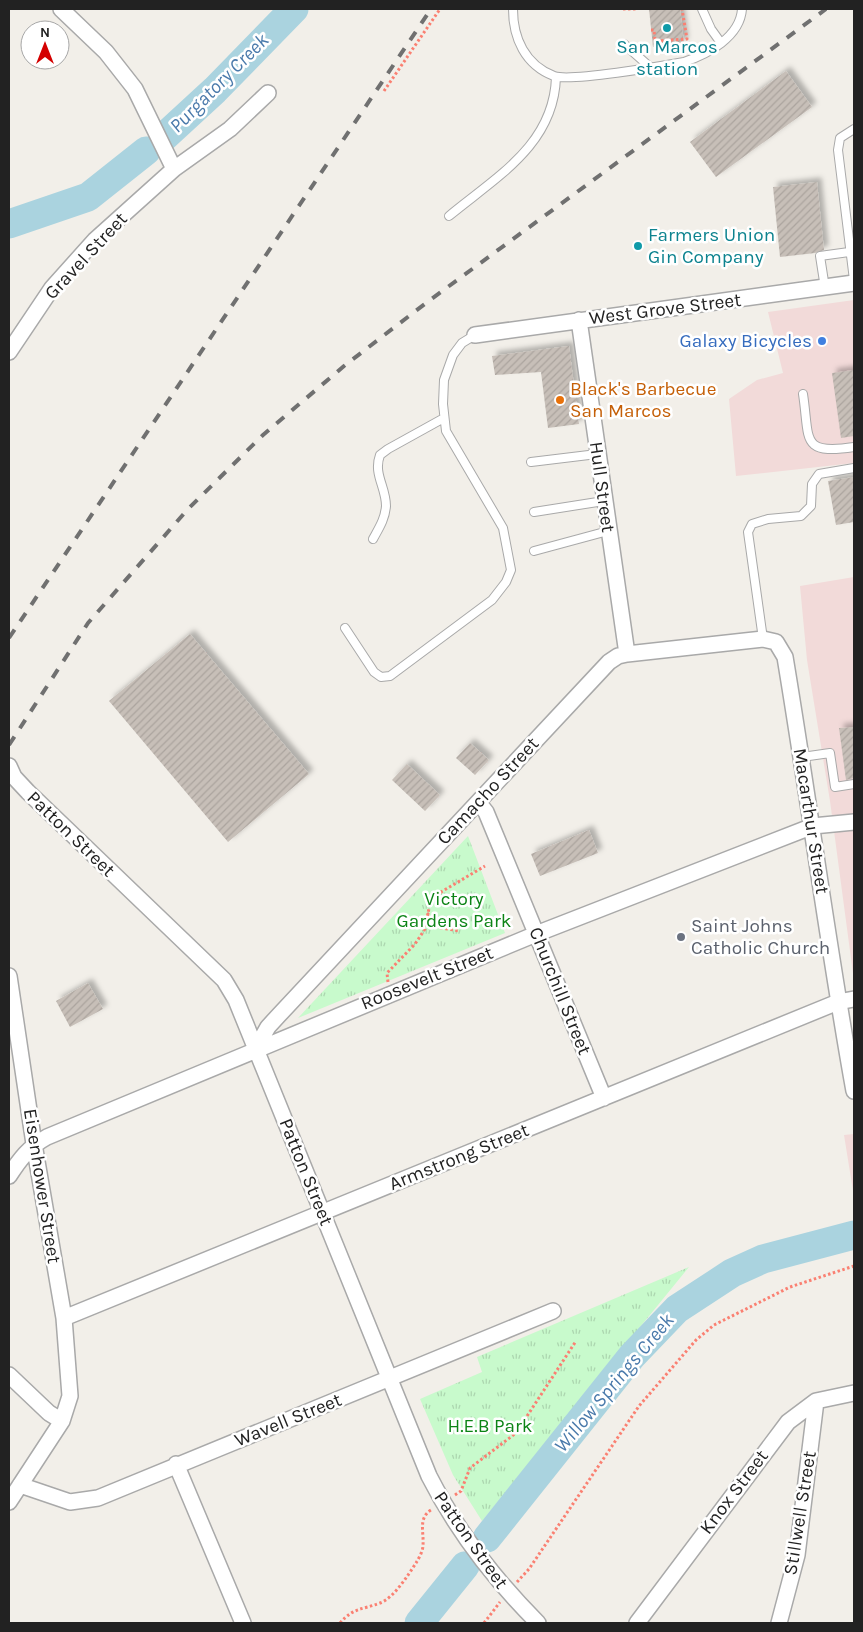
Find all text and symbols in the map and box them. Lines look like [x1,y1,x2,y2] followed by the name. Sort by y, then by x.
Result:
[20,20,70,70] north arrow
[661,22,673,34] marker: San Marcos station
[40,24,50,41] text: N
[165,28,274,137] water label: Purgatory Creek
[616,36,718,80] place label: San Marcos station
[40,208,132,304] street label: Gravel Street
[648,224,775,268] place label: Farmers Union Gin Company
[632,240,644,252] marker: Farmers Union Gin Company
[588,289,742,329] street label: West Grove Street
[679,330,812,352] place label: Galaxy Bicycles
[816,335,828,347] marker: Galaxy Bicycles
[570,378,716,422] place label: Black's Barbecue San Marcos
[554,394,566,406] marker: Black's Barbecue San Marcos
[585,440,619,534] street label: Hull Street
[433,733,543,849] street label: Camacho Street
[789,747,833,895] street label: Macarthur Street
[22,787,120,881] street label: Patton Street
[396,888,512,932] park label: Victory Gardens Park
[691,915,830,959] place label: Saint Johns Catholic Church
[524,924,596,1058] street label: Churchill Street
[675,931,687,943] marker: Saint Johns Catholic Church
[358,941,496,1015] street label: Roosevelt Street
[19,1107,65,1265] street label: Eisenhower Street
[274,1115,338,1229] street label: Patton Street
[386,1119,532,1195] street label: Armstrong Street
[549,1308,679,1457] water label: Willow Springs Creek
[231,1389,345,1451] street label: Wavell Street
[447,1415,533,1437] park label: H.E.B Park
[695,1446,773,1538] street label: Knox Street
[779,1449,821,1577] street label: Stillwell Street
[429,1487,513,1593] street label: Patton Street

